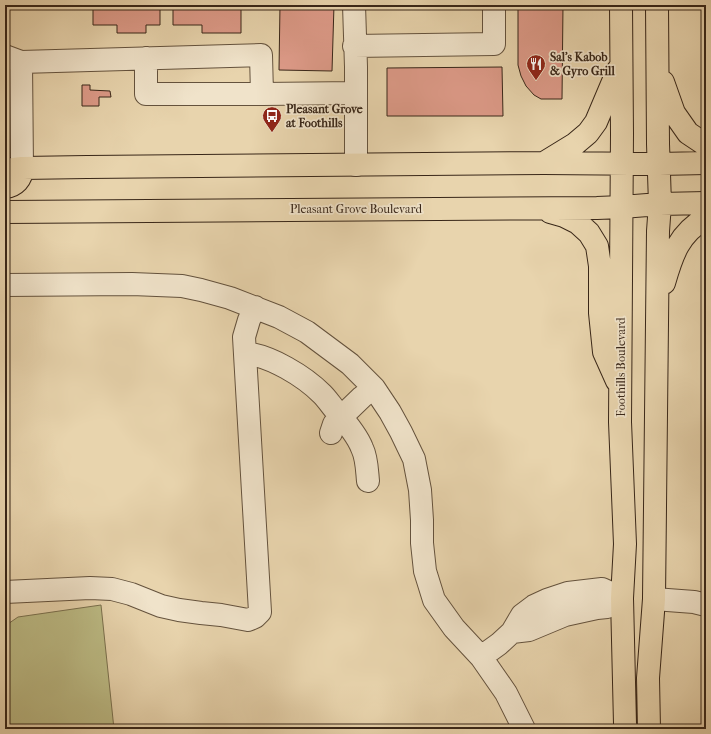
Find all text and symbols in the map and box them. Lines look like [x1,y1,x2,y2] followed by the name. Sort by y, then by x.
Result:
[550,50,615,79] place label: Sal's Kabob & Gyro Grill
[525,53,547,81] restaurant icon: Sal's Kabob & Gyro Grill
[286,102,363,130] place label: Pleasant Grove at Foothills
[261,105,283,133] bus stop icon: Pleasant Grove at Foothills
[290,202,422,216] street label: Pleasant Grove Boulevard
[614,317,628,417] street label: Foothills Boulevard

